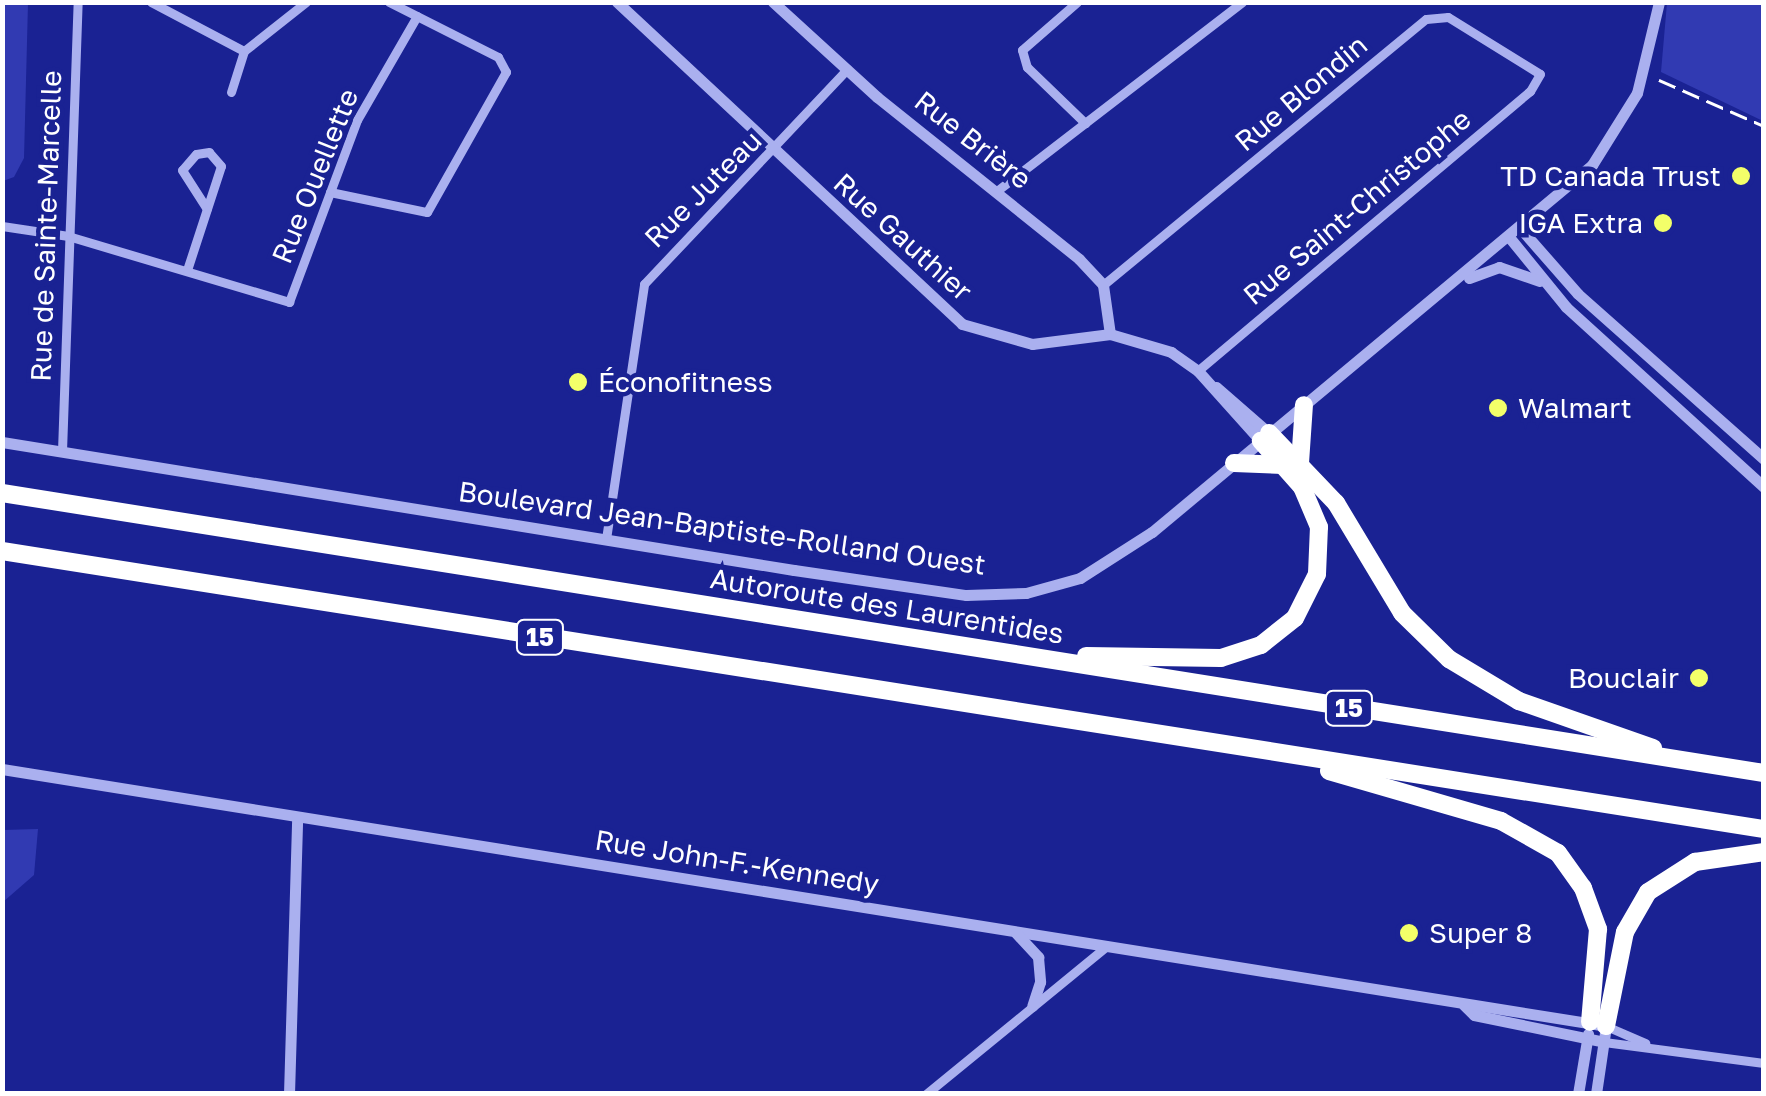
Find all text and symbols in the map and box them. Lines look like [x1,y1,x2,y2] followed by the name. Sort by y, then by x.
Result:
[1228,28,1374,158] street label: Rue Blondin
[24,70,68,382] street label: Rue de Sainte-Marcelle
[265,84,365,268] street label: Rue Ouellette
[908,84,1038,196] street label: Rue Brière
[1237,102,1477,312] street label: Rue Saint-Christophe
[638,124,768,254] street label: Rue Juteau
[1500,159,1721,193] place label: TD Canada Trust
[1730,165,1752,187] marker: TD Canada Trust
[827,166,979,308] street label: Rue Gauthier
[1519,206,1643,240] place label: IGA Extra
[1652,212,1674,234] marker: IGA Extra
[598,365,773,399] place label: Éconofitness
[567,371,589,393] marker: Éconofitness
[1518,391,1632,425] place label: Walmart
[1487,397,1509,419] marker: Walmart
[456,474,988,582] street label: Boulevard Jean-Baptiste-Rolland Ouest
[708,561,1066,651] street label: Autoroute des Laurentides
[515,617,565,657] road number: 15
[1568,661,1679,695] place label: Bouclair
[1688,667,1710,689] marker: Bouclair
[1324,688,1374,728] road number: 15
[593,823,881,901] street label: Rue John-F.-Kennedy
[1429,916,1532,950] place label: Super 8
[1398,922,1420,944] marker: Super 8

